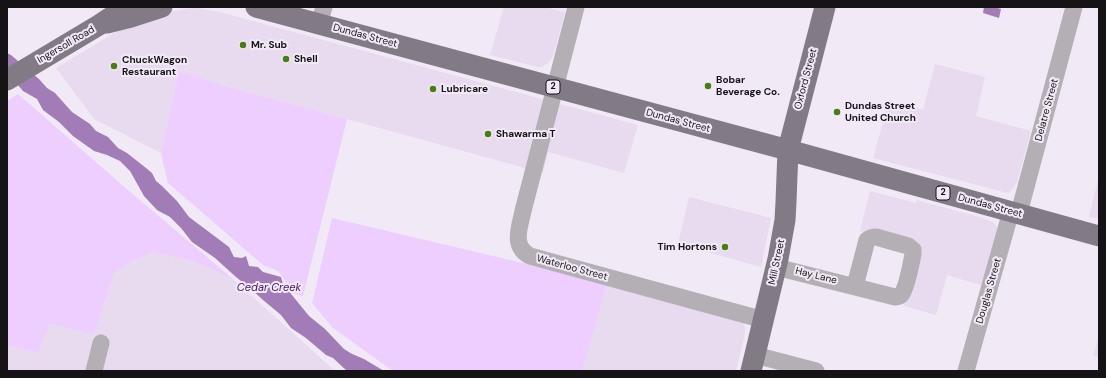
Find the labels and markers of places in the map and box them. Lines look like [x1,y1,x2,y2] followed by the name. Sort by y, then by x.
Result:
[251,39,287,51] place label: Mr. Sub
[238,40,248,50] marker: Mr. Sub
[294,53,318,65] place label: Shell
[122,54,187,78] place label: ChuckWagon Restaurant
[281,54,291,64] marker: Shell
[109,61,119,71] marker: ChuckWagon Restaurant
[716,74,780,98] place label: Bobar Beverage Co.
[703,81,713,91] marker: Bobar Beverage Co.
[441,83,488,95] place label: Lubricare
[428,84,438,94] marker: Lubricare
[845,100,916,124] place label: Dundas Street United Church
[832,107,842,117] marker: Dundas Street United Church
[496,128,556,140] place label: Shawarma T
[483,129,493,139] marker: Shawarma T
[657,241,717,253] place label: Tim Hortons
[720,242,730,252] marker: Tim Hortons

